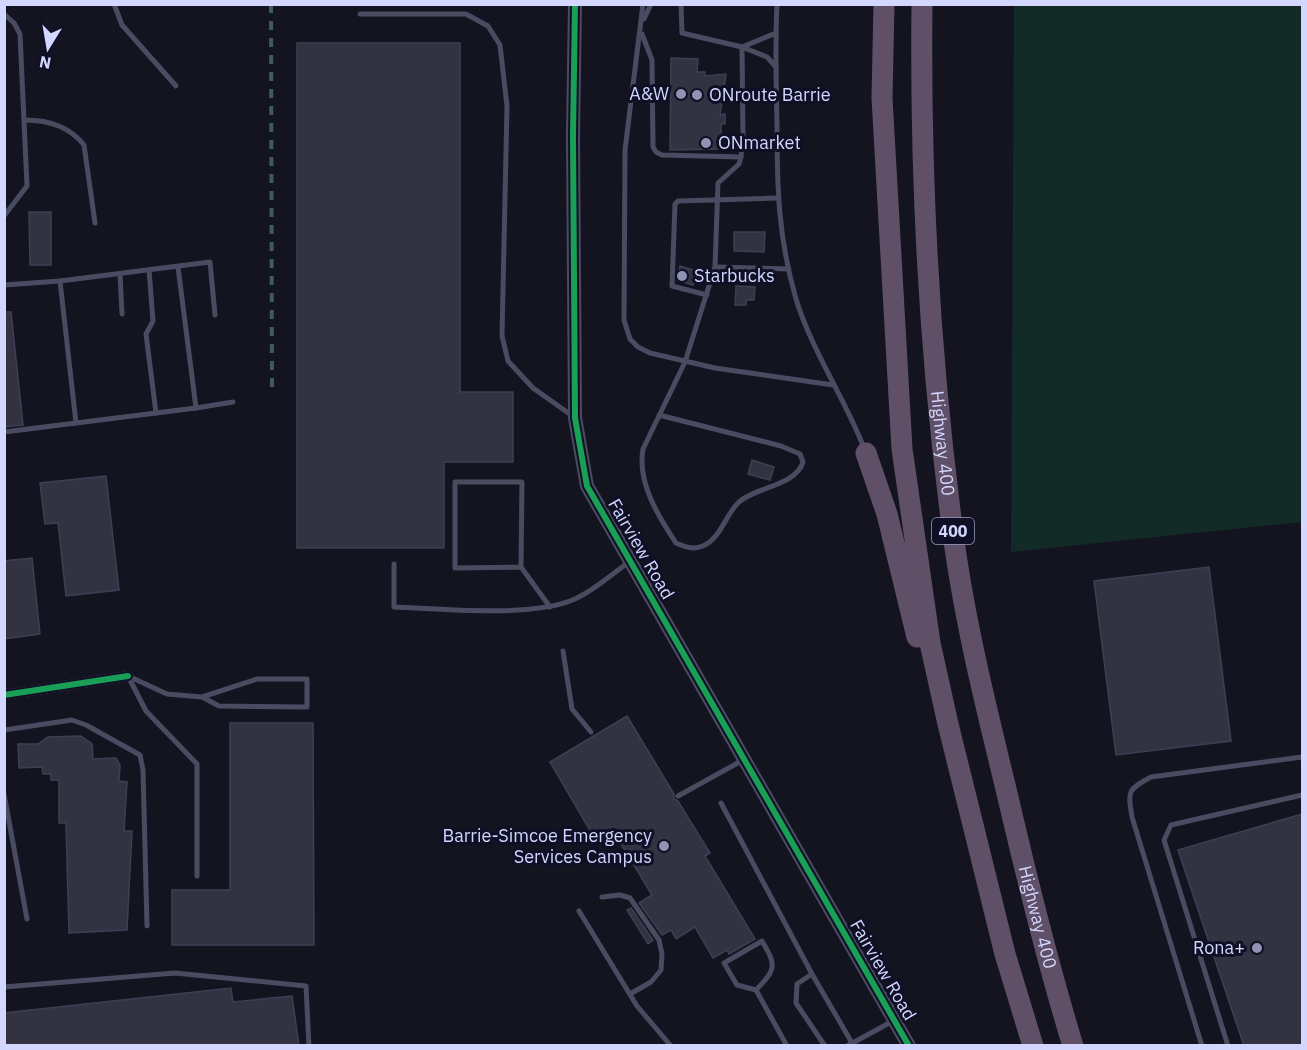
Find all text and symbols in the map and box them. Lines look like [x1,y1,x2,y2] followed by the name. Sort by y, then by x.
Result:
[18,18,78,78] north arrow
[38,52,53,74] text: N
[629,82,669,105] place label: A&W
[709,83,831,106] place label: ONroute Barrie
[674,87,688,101] marker: A&W
[690,88,704,102] marker: ONroute Barrie
[718,131,801,154] place label: ONmarket
[699,136,713,150] marker: ONmarket
[694,264,775,287] place label: Starbucks
[675,269,689,283] marker: Starbucks
[926,390,960,497] street label: Highway 400
[603,494,680,603] street label: Fairview Road
[932,518,974,544] road number: 400
[442,824,652,868] place label: Barrie-Simcoe Emergency Services Campus
[657,839,671,853] marker: Barrie-Simcoe Emergency Services Campus
[1014,863,1062,971] street label: Highway 400
[845,915,922,1024] street label: Fairview Road
[1193,936,1245,959] place label: Rona+
[1250,941,1264,955] marker: Rona+

